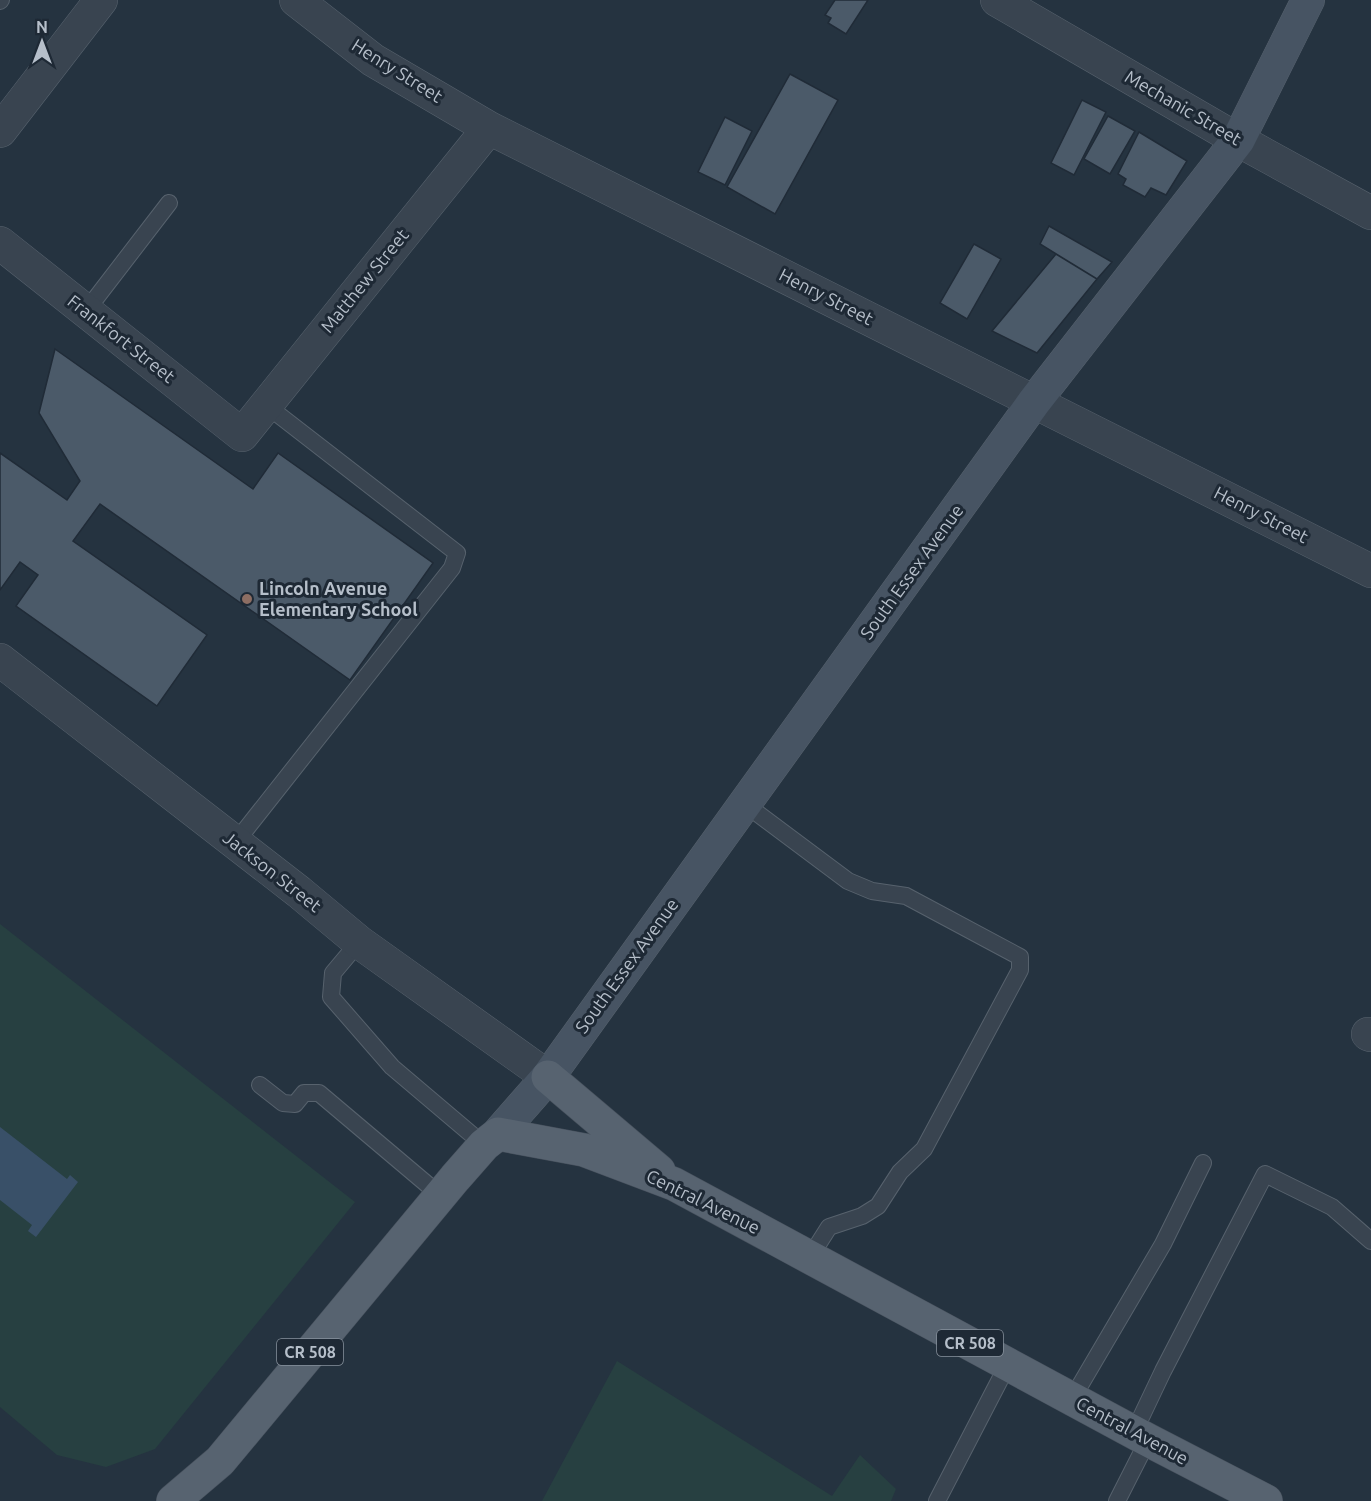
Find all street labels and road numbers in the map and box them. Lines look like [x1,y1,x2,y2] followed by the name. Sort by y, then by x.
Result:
[349,34,447,106] street label: Henry Street
[1122,66,1245,149] street label: Mechanic Street
[316,224,412,336] street label: Matthew Street
[776,264,877,328] street label: Henry Street
[64,290,179,386] street label: Frankfort Street
[1211,482,1312,546] street label: Henry Street
[856,500,967,643] street label: South Essex Avenue
[220,827,325,916] street label: Jackson Street
[571,894,682,1037] street label: South Essex Avenue
[643,1165,763,1237] street label: Central Avenue
[937,1330,1003,1356] road number: CR 508
[277,1339,343,1365] road number: CR 508
[1073,1392,1192,1468] street label: Central Avenue

